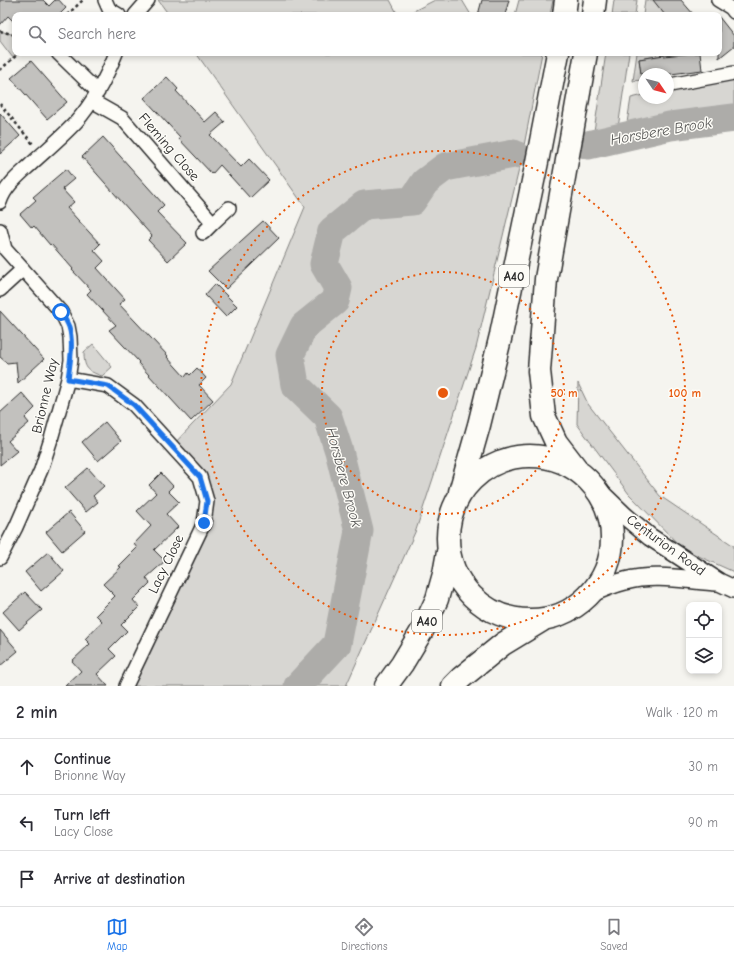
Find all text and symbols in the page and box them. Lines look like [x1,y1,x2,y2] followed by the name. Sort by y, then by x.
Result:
[12,12,722,56] search box
[26,23,48,45] icon: search
[58,25,136,43] text: Search here
[638,68,674,104] north arrow
[135,110,203,184] street label: Fleming Close
[609,113,714,149] water label: Horsbere Brook
[499,265,529,287] road number: A40
[52,303,70,321] route start
[28,356,62,435] street label: Brionne Way
[436,386,450,400] centre of rings
[550,386,578,400] text: 50 m
[669,386,701,400] text: 100 m
[322,425,366,530] water label: Horsbere Brook
[623,511,709,579] street label: Centurion Road
[195,514,213,532] route end
[144,532,188,596] street label: Lacy Close
[686,602,722,674] map controls
[686,602,722,638] button: locate
[412,610,442,632] road number: A40
[686,638,722,674] button: layers
[16,703,57,722] text: 2 min
[646,705,718,720] text: Walk · 120 m
[54,750,111,768] text: Continue
[16,756,38,778] icon: ahead
[688,759,718,774] text: 30 m
[54,768,125,783] text: Brionne Way
[54,806,110,824] text: Turn left
[16,812,38,834] icon: left
[688,815,718,830] text: 90 m
[54,824,113,839] text: Lacy Close
[16,868,38,890] icon: arrive
[54,870,185,888] text: Arrive at destination
[106,916,128,953] tab: Map
[341,916,388,953] tab: Directions
[600,916,628,953] tab: Saved

